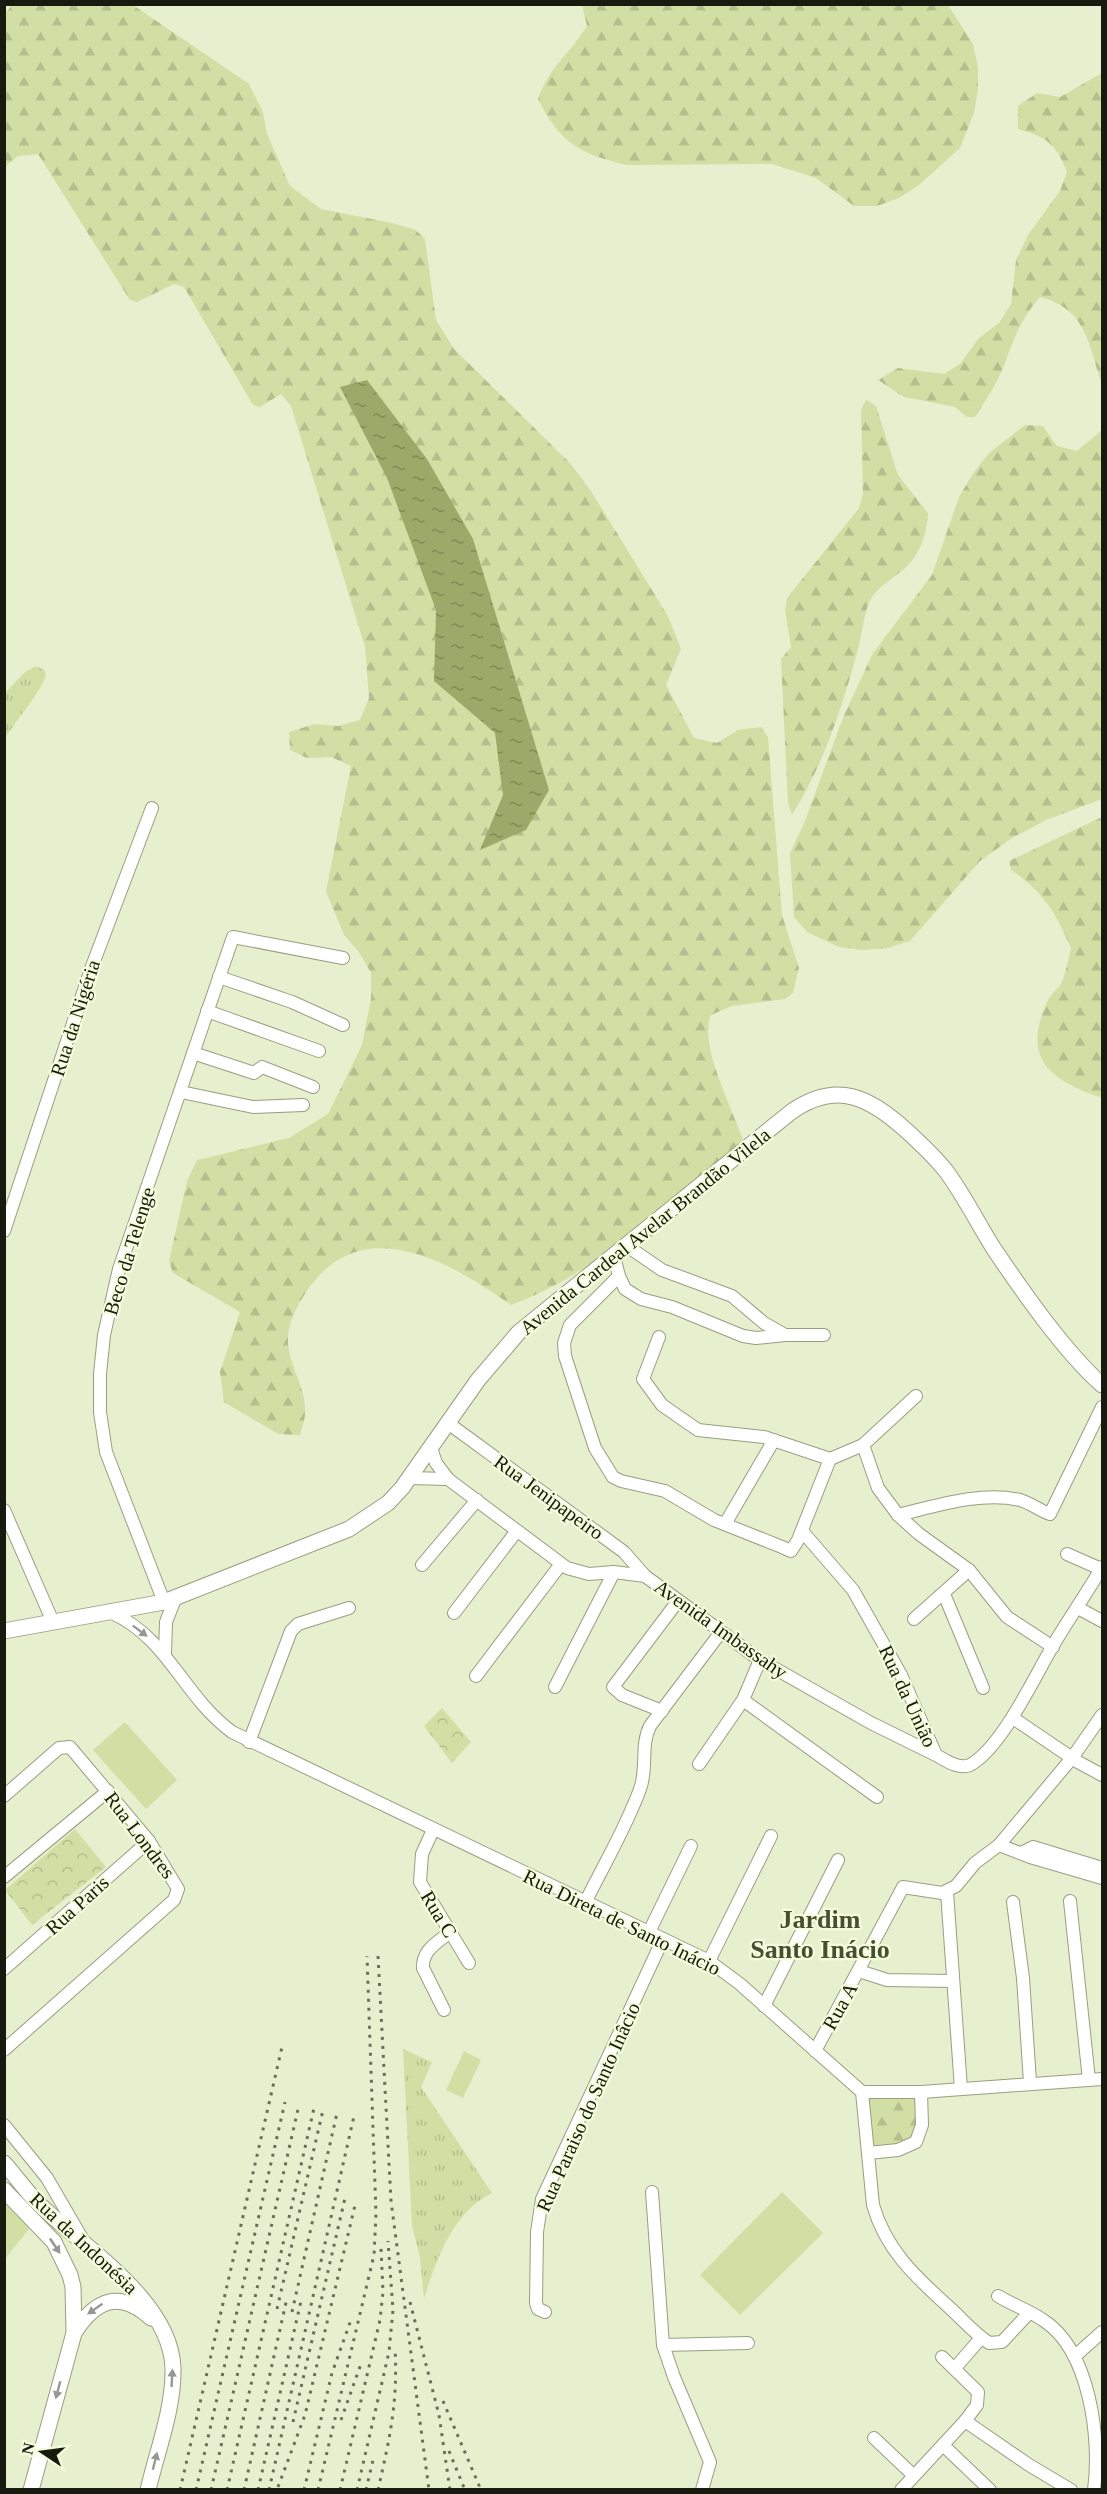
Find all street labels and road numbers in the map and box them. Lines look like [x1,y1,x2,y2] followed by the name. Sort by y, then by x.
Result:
[46,957,105,1079] street label: Rua da Nigéria
[516,1123,775,1339] street label: Avenida Cardeal Avelar Brandão Vilela
[99,1184,160,1318] street label: Beco da Telenge
[490,1450,608,1545] street label: Rua Jenipapeiro
[650,1575,792,1684] street label: Avenida Imbassahy
[875,1642,941,1750] street label: Rua da União
[100,1787,180,1883] street label: Rua Londres
[520,1865,724,1979] street label: Rua Direta de Santo Inácio
[41,1871,113,1939] street label: Rua Paris
[417,1887,461,1941] street label: Rua C
[818,1978,862,2033] street label: Rua A
[532,1999,644,2215] street label: Rua Paraiso do Santo Inâcio
[26,2188,142,2298] street label: Rua da Indonésia

